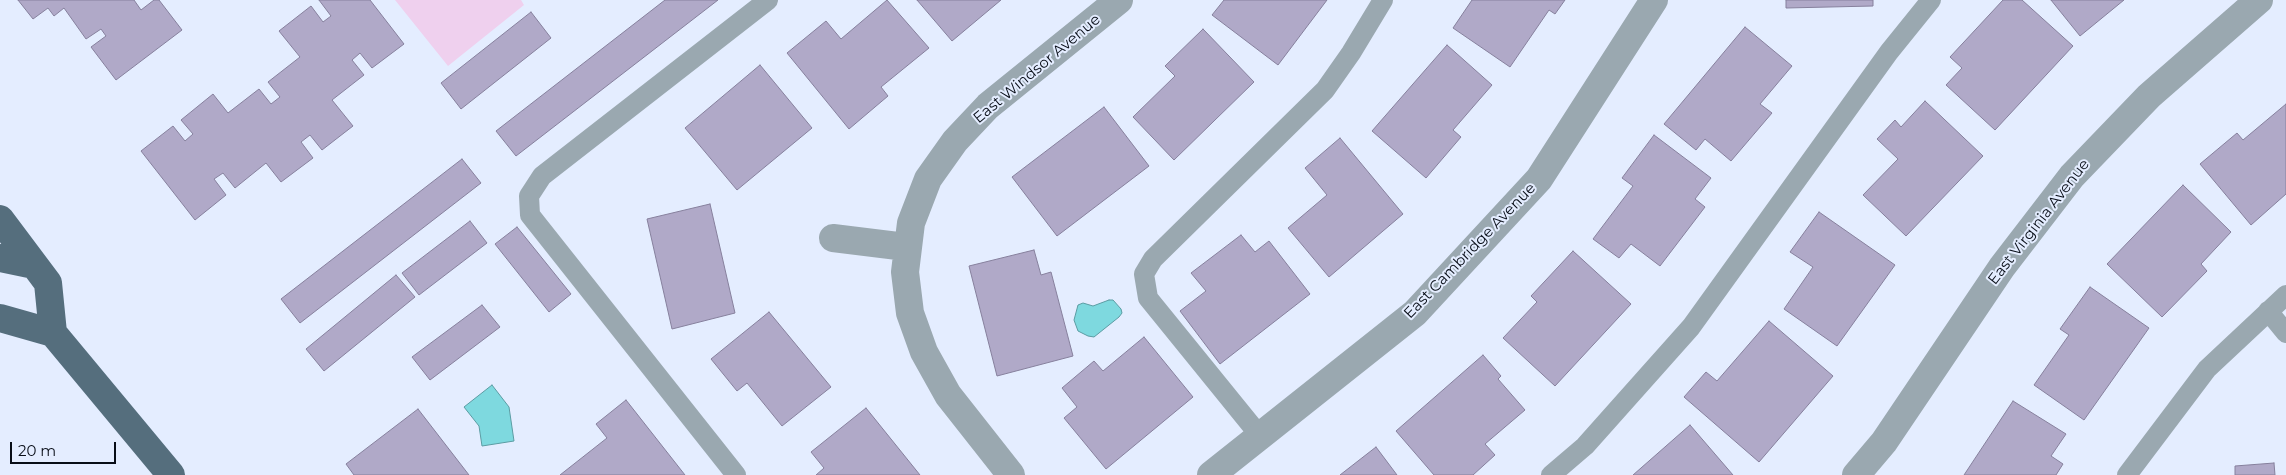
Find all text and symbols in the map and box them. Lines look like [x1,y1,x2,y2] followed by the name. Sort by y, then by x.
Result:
[970,11,1104,127] street label: East Windsor Avenue
[1984,156,2094,288] street label: East Virginia Avenue
[1400,179,1540,323] street label: East Cambridge Avenue
[12,432,119,464] scale bar
[18,441,56,460] text: 20 m

